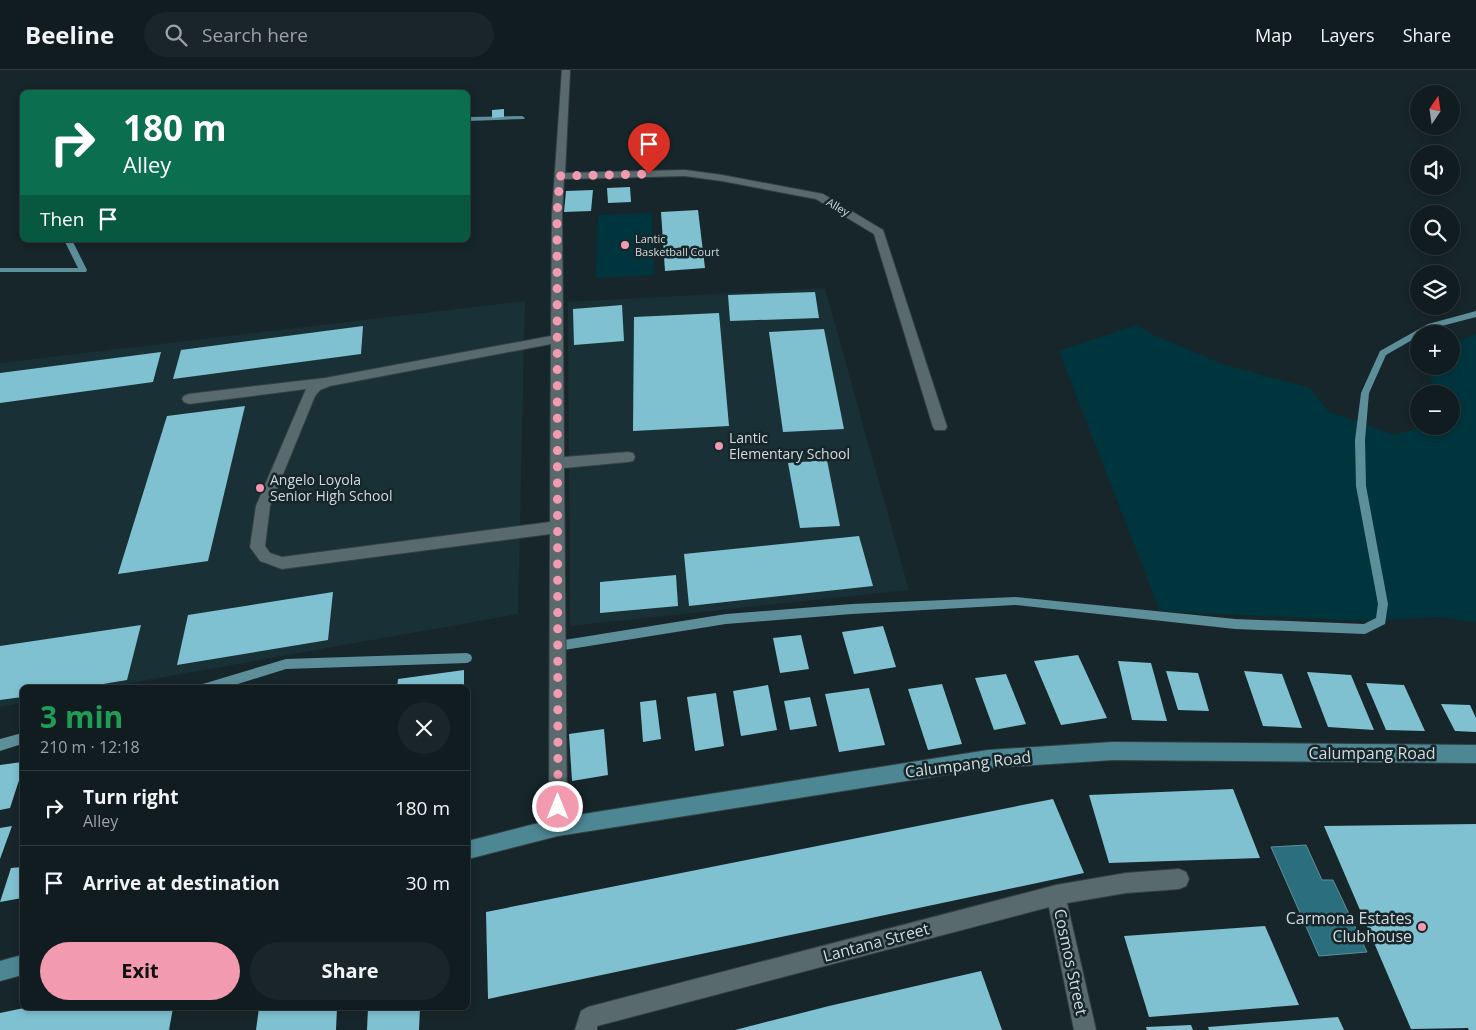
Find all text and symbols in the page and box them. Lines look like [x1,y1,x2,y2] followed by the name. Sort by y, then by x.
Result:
[144,12,494,57] search box
[25,18,114,51] text: Beeline
[162,21,190,49] icon: search
[202,22,308,48] text: Search here
[1255,23,1292,47] text: Map
[1320,23,1375,47] text: Layers
[1403,23,1451,47] text: Share
[1410,85,1460,135] north arrow
[1410,85,1460,435] map controls
[123,104,227,151] text: 180 m
[40,110,105,175] icon: right
[628,123,670,174] pin
[635,130,663,158] icon: arrive
[1410,145,1460,195] button: sound
[123,149,171,179] text: Alley
[824,194,853,219] street label: Alley
[94,205,122,233] icon: arrive
[1410,205,1460,255] button: search
[40,206,84,232] text: Then
[635,231,719,259] place label: Lantic Basketball Court
[619,239,631,251] marker: Lantic Basketball Court
[1410,265,1460,315] button: layers
[1410,325,1460,375] button: +
[1410,385,1460,435] button: −
[729,428,850,463] place label: Lantic Elementary School
[713,440,725,452] marker: Lantic Elementary School
[270,470,392,505] place label: Angelo Loyola Senior High School
[254,482,266,494] marker: Angelo Loyola Senior High School
[40,696,123,737] text: 3 min
[398,702,450,754] button: close
[40,736,140,758] text: 210 m · 12:18
[1308,742,1436,764] street label: Calumpang Road
[904,745,1032,783] street label: Calumpang Road
[531,780,583,832] position arrow
[83,784,178,810] text: Turn right
[40,794,68,822] icon: right
[395,795,450,821] text: 180 m
[83,810,118,832] text: Alley
[40,869,68,897] icon: arrive
[83,870,280,896] text: Arrive at destination
[406,870,450,896] text: 30 m
[1049,907,1093,1018] street label: Cosmos Street
[1286,907,1412,947] place label: Carmona Estates Clubhouse
[820,917,932,967] street label: Lantana Street
[1416,921,1428,933] marker: Carmona Estates Clubhouse
[40,942,240,1000] button: Exit
[250,942,450,1000] button: Share

